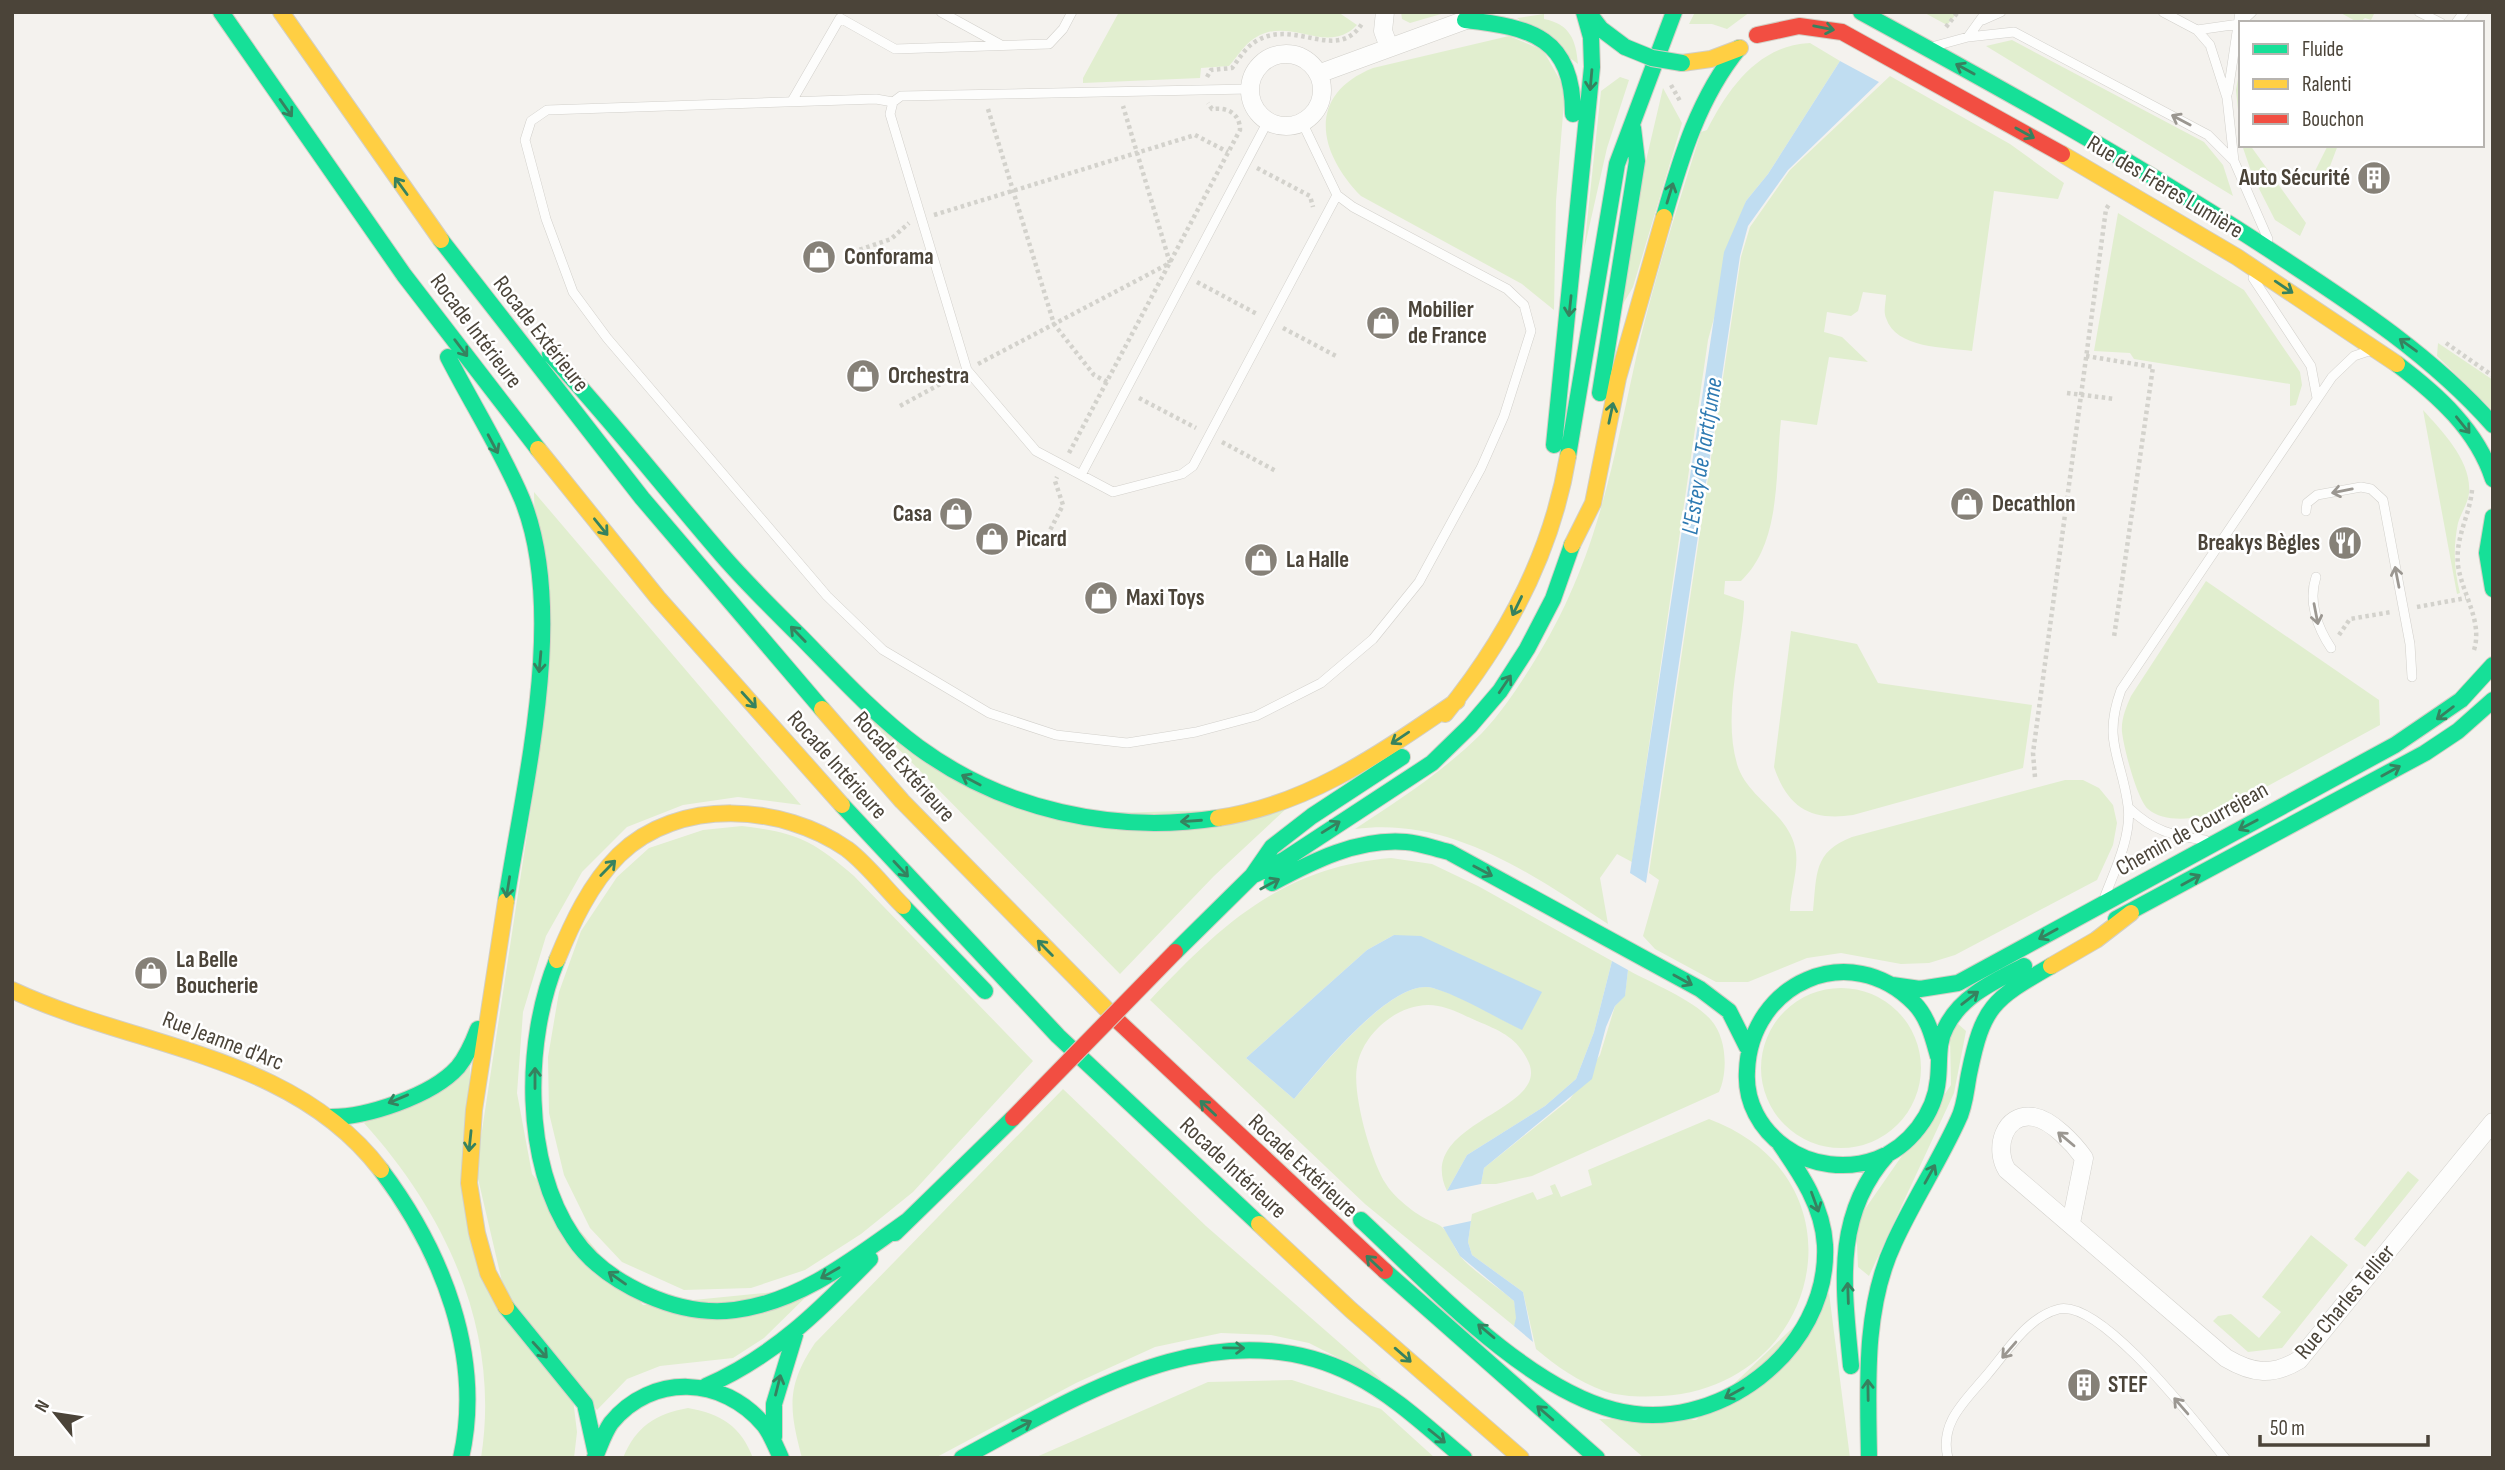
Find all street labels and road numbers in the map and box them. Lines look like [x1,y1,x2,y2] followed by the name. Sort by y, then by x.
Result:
[2082,129,2248,245] street label: Rue des Frères Lumière
[424,268,528,394] street label: Rocade Intérieure
[487,270,595,398] street label: Rocade Extérieure
[781,705,893,825] street label: Rocade Intérieure
[847,706,961,828] street label: Rocade Extérieure
[2111,776,2273,882] street label: Chemin de Courrejean
[158,1005,288,1077] street label: Rue Jeanne d'Arc
[1242,1108,1364,1224] street label: Rocade Extérieure
[1174,1111,1292,1225] street label: Rocade Intérieure
[2289,1239,2401,1365] street label: Rue Charles Tellier

